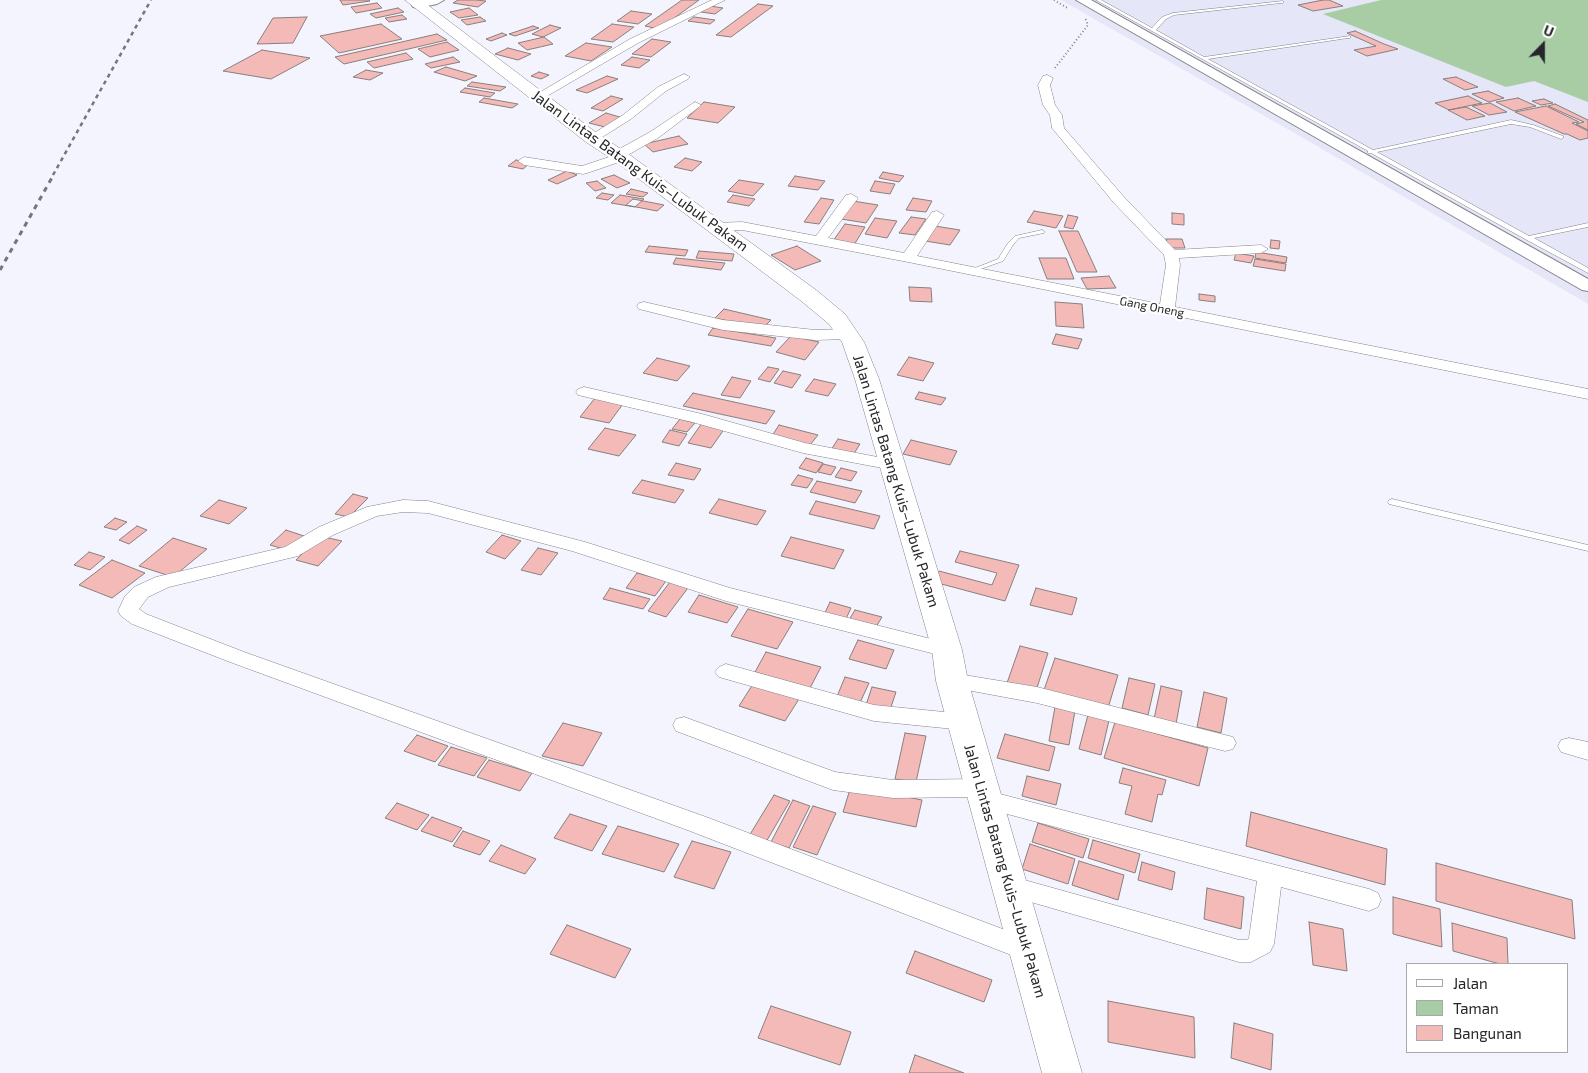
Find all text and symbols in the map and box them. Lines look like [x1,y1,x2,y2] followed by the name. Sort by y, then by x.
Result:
[1518,20,1568,70] north arrow
[1541,21,1556,40] text: U
[528,86,752,256] street label: Jalan Lintas Batang Kuis–Lubuk Pakam
[1118,294,1186,320] street label: Gang Oneng
[849,353,943,609] street label: Jalan Lintas Batang Kuis–Lubuk Pakam
[960,742,1050,1000] street label: Jalan Lintas Batang Kuis–Lubuk Pakam
[1406,963,1568,1053] legend
[1453,974,1488,992] text: Jalan
[1453,999,1499,1017] text: Taman
[1453,1024,1522,1042] text: Bangunan

